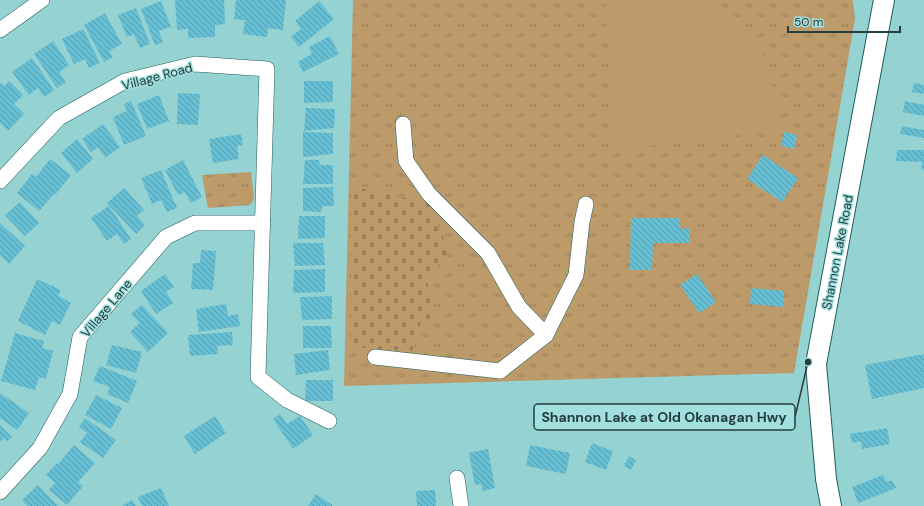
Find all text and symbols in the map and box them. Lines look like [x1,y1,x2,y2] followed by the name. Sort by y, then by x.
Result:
[788,8,900,34] scale bar
[794,14,823,30] text: 50 m
[120,59,194,94] street label: Village Road
[818,193,857,311] street label: Shannon Lake Road
[77,276,136,341] street label: Village Lane
[534,404,795,430] callout: Shannon Lake at Old Okanagan Hwy
[541,408,787,426] text: Shannon Lake at Old Okanagan Hwy

